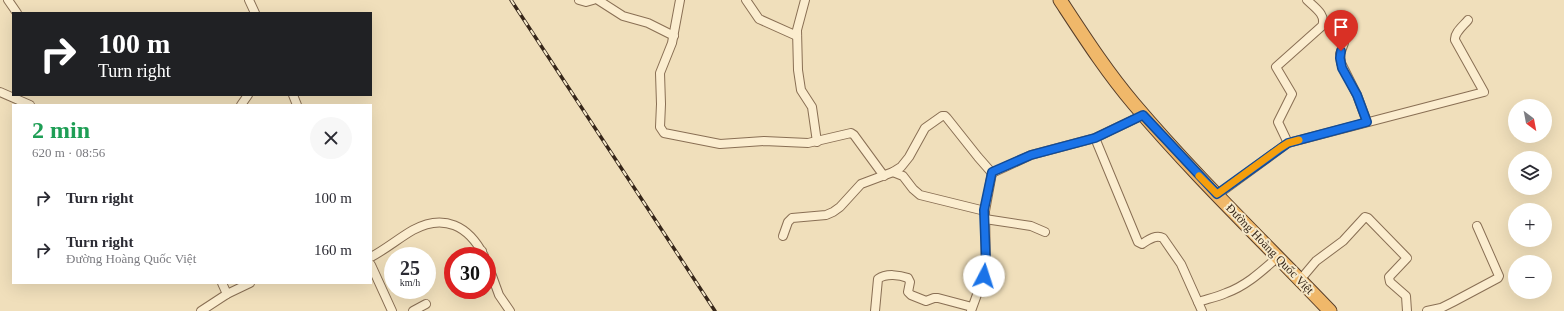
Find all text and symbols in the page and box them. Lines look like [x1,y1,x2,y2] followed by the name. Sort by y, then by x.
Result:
[1324,10,1358,51] pin
[1330,16,1352,38] icon: arrive
[32,28,84,80] icon: right
[98,28,170,59] text: 100 m
[98,61,171,81] text: Turn right
[1508,99,1552,143] north arrow
[1508,99,1552,299] map controls
[32,117,90,143] text: 2 min
[310,117,352,159] button: close
[32,145,105,160] text: 620 m · 08:56
[1508,151,1552,195] button: layers
[32,187,54,209] icon: right
[66,190,133,206] text: Turn right
[314,190,352,206] text: 100 m
[1223,201,1317,298] street label: Đường Hoàng Quốc Việt
[1508,203,1552,247] button: +
[66,234,133,250] text: Turn right
[32,239,54,261] icon: right
[314,242,352,258] text: 160 m
[444,247,496,299] speed limit sign: 30
[66,251,196,266] text: Đường Hoàng Quốc Việt
[963,255,1005,297] position arrow
[1508,255,1552,299] button: −
[400,257,420,279] text: 25
[400,277,420,288] text: km/h

